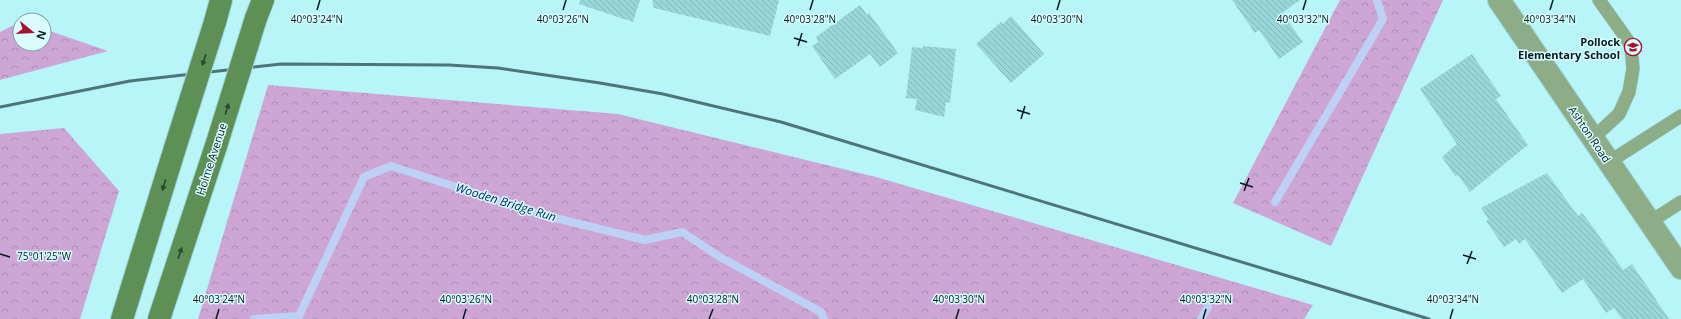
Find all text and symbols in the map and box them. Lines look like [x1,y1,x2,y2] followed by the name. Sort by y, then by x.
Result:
[12,12,52,52] north arrow
[291,12,343,26] text: 40°03'24"N
[537,12,589,26] text: 40°03'26"N
[784,12,836,26] text: 40°03'28"N
[1031,12,1083,26] text: 40°03'30"N
[1277,12,1329,26] text: 40°03'32"N
[1524,12,1576,26] text: 40°03'34"N
[33,29,51,42] text: N
[1518,34,1620,62] place label: Pollock Elementary School
[1623,37,1643,57] school or university icon: Pollock Elementary School
[200,54,206,66] one-way arrow
[225,103,231,115] one-way arrow
[1566,103,1614,165] street label: Ashton Road
[192,121,230,197] street label: Holme Avenue
[161,179,167,191] one-way arrow
[453,179,559,225] water label: Wooden Bridge Run
[177,247,183,259] one-way arrow
[17,249,72,263] text: 75°01'25"W
[193,292,245,306] text: 40°03'24"N
[440,292,492,306] text: 40°03'26"N
[687,292,739,306] text: 40°03'28"N
[933,292,985,306] text: 40°03'30"N
[1180,292,1232,306] text: 40°03'32"N
[1427,292,1479,306] text: 40°03'34"N

